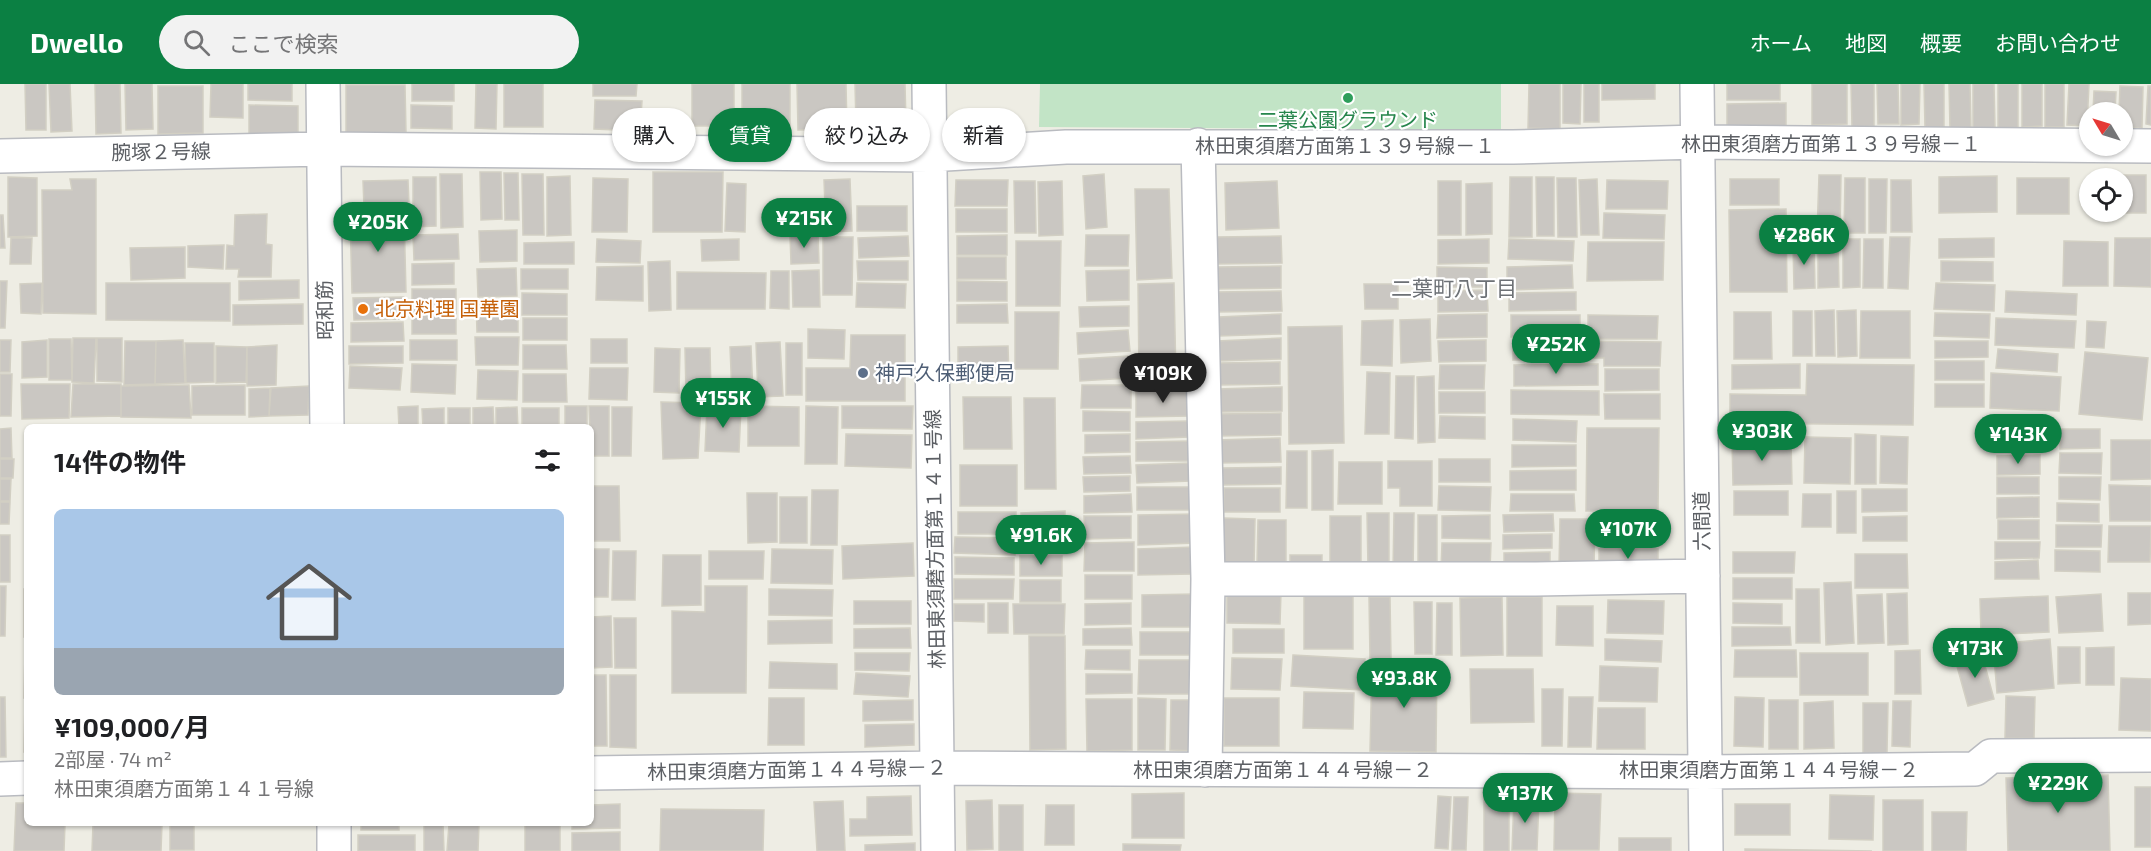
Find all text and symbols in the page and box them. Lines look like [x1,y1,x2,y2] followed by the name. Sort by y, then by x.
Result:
[159,15,579,69] search box
[30,25,123,59] text: Dwello
[180,26,213,59] icon: search
[228,30,338,56] text: ここで検索
[1750,30,1812,55] text: ホーム
[1845,30,1887,55] text: 地図
[1920,30,1962,55] text: 概要
[1995,30,2121,55] text: お問い合わせ
[1341,91,1355,105] marker: 二葉公園グラウンド
[2079,102,2133,156] north arrow
[2079,102,2133,222] map controls
[1258,107,1438,131] place label: 二葉公園グラウンド
[612,108,696,162] chip: 購入
[708,108,792,162] chip: 賃貸
[804,108,930,162] chip: 絞り込み
[942,108,1026,162] chip: 新着
[1681,131,1981,155] street label: 林田東須磨方面第１３９号線－１
[1195,133,1495,157] street label: 林田東須磨方面第１３９号線－１
[111,138,211,164] street label: 腕塚２号線
[2079,168,2133,222] button: locate
[762,198,846,249] pin: ¥215K
[336,202,420,253] pin: ¥205K
[775,205,833,229] text: ¥215K
[347,209,409,233] text: ¥205K
[1762,215,1846,266] pin: ¥286K
[1773,222,1835,246] text: ¥286K
[1391,275,1517,300] district label: 二葉町八丁目
[311,280,337,340] street label: 昭和筋
[375,296,519,320] place label: 北京料理 国華園
[356,302,370,316] marker: 北京料理 国華園
[1514,324,1598,375] pin: ¥252K
[1526,331,1586,355] text: ¥252K
[1121,353,1205,404] pin: ¥109K
[875,360,1015,384] place label: 神戸久保郵便局
[1133,360,1193,384] text: ¥109K
[856,366,870,380] marker: 神戸久保郵便局
[681,378,765,429] pin: ¥155K
[695,385,751,409] text: ¥155K
[920,409,948,669] street label: 林田東須磨方面第１４１号線
[1720,411,1804,462] pin: ¥303K
[1976,414,2060,465] pin: ¥143K
[1731,418,1793,442] text: ¥303K
[1989,421,2047,445] text: ¥143K
[531,444,564,477] icon: filters
[54,446,186,477] text: 14件の物件
[1688,491,1714,551] street label: 六間道
[1586,509,1670,560] pin: ¥107K
[992,515,1090,566] pin: ¥91.6K
[1599,516,1657,540] text: ¥107K
[1009,522,1073,546] text: ¥91.6K
[255,548,363,656] icon: home
[1933,628,2017,679] pin: ¥173K
[1947,635,2003,659] text: ¥173K
[1355,658,1453,709] pin: ¥93.8K
[1371,665,1437,689] text: ¥93.8K
[54,711,210,742] text: ¥109,000/月
[54,747,172,771] text: 2部屋 · 74 m²
[647,754,947,784] street label: 林田東須磨方面第１４４号線－２
[1133,757,1433,781] street label: 林田東須磨方面第１４４号線－２
[1619,757,1919,781] street label: 林田東須磨方面第１４４号線－２
[2016,763,2100,814] pin: ¥229K
[2028,770,2089,794] text: ¥229K
[1483,773,1567,824] pin: ¥137K
[54,776,314,800] text: 林田東須磨方面第１４１号線
[1497,780,1553,804] text: ¥137K

